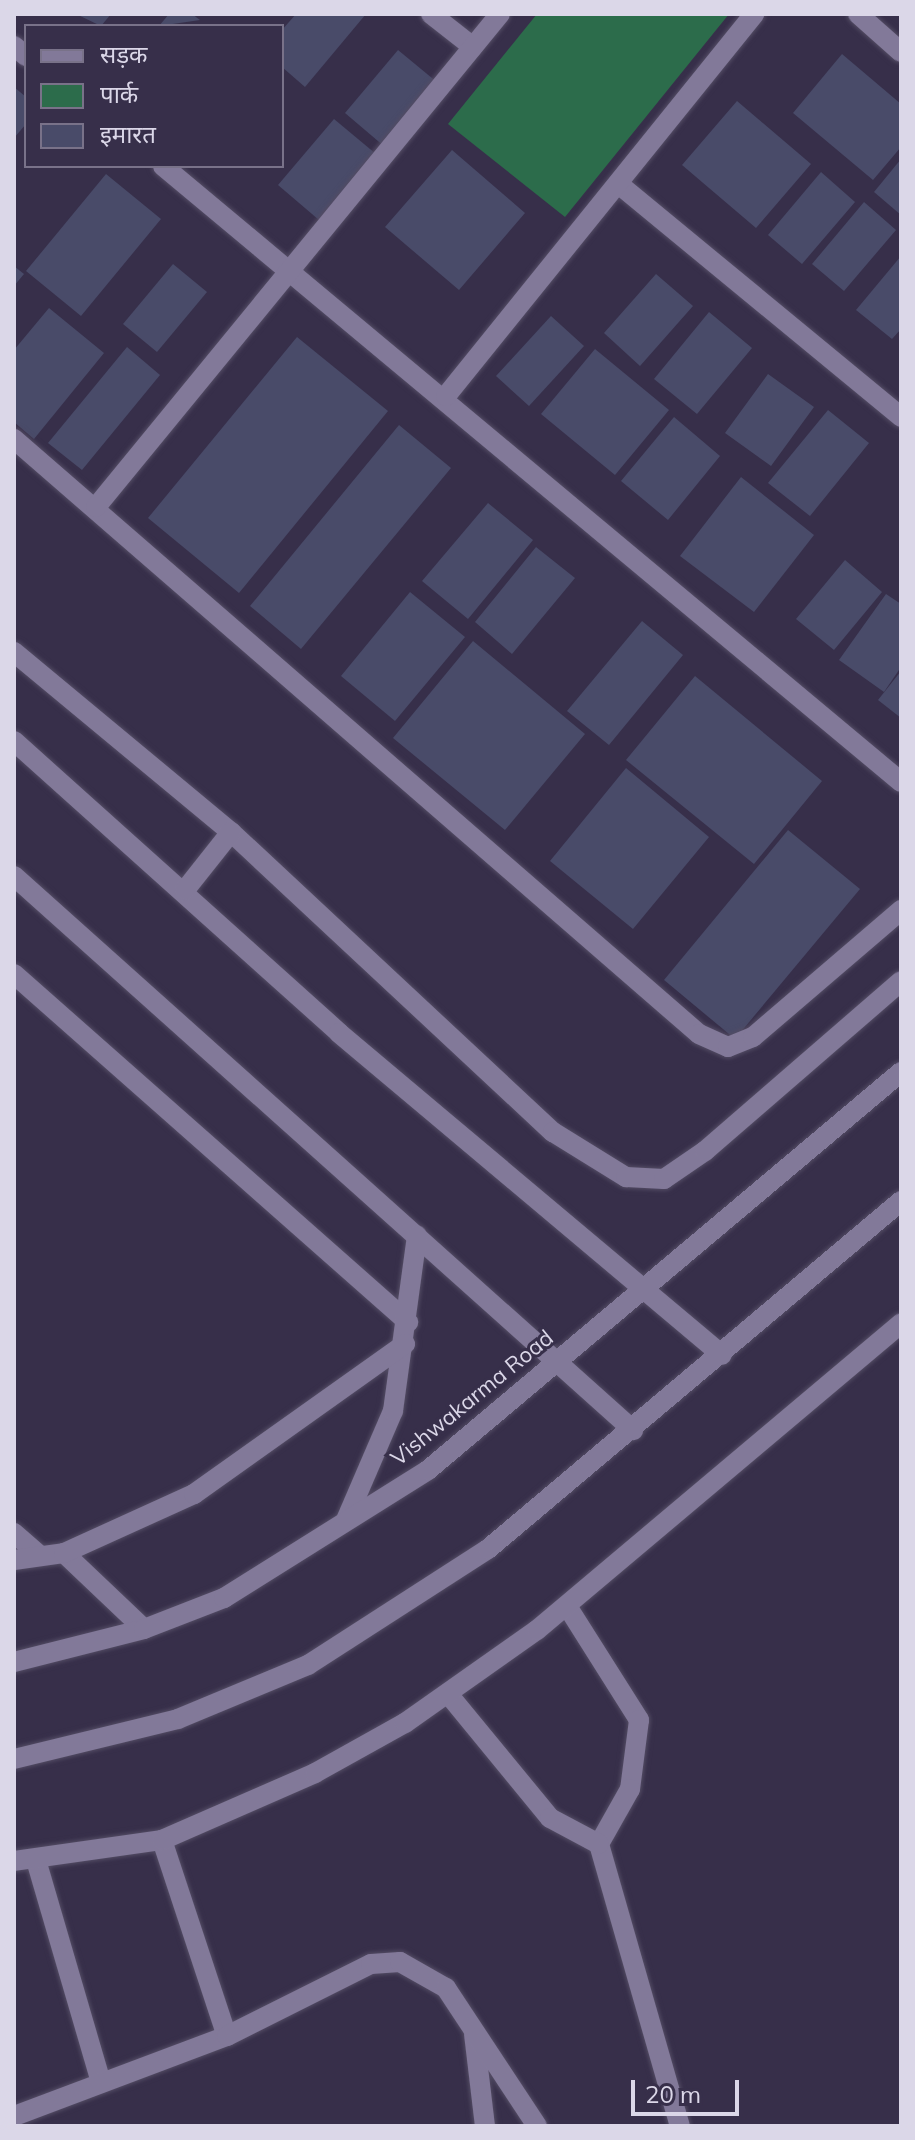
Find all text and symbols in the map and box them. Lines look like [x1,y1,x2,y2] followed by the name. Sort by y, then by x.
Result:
[24,24,284,168] legend
[100,39,148,69] text: सड़क
[100,79,138,109] text: पार्क
[100,119,156,149] text: इमारत
[386,1325,558,1471] street label: Vishwakarma Road
[635,2064,743,2114] scale bar
[645,2079,701,2109] text: 20 m

